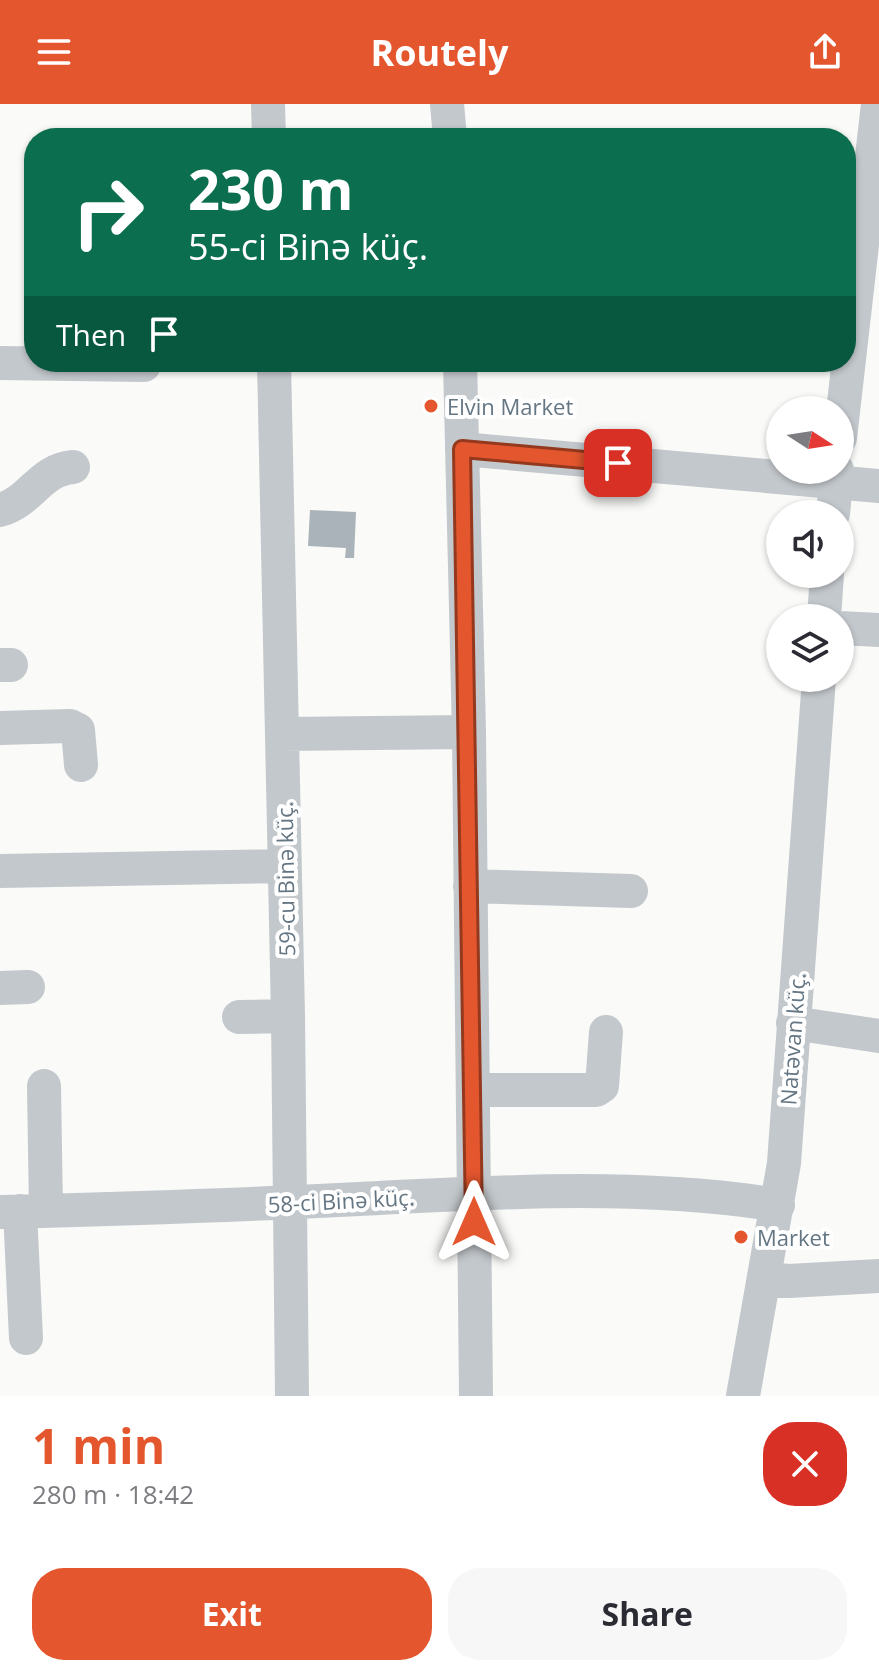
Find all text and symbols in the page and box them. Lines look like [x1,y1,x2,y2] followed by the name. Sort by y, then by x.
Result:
[370,28,509,77] text: Routely
[32,30,76,74] icon: menu
[803,30,847,74] icon: share
[188,150,354,226] text: 230 m
[56,160,160,264] icon: right
[188,222,428,271] text: 55-ci Binə küç.
[142,312,186,356] icon: arrive
[56,314,126,355] text: Then
[447,391,573,421] place label: Elvin Market
[766,396,854,484] north arrow
[766,396,854,692] map controls
[422,397,440,415] marker: Elvin Market
[584,429,652,497] pin
[596,441,640,485] icon: arrive
[766,500,854,588] button: sound
[766,604,854,692] button: layers
[269,801,301,957] street label: 59-cu Binə küç.
[772,972,812,1106] street label: Natəvan küç.
[432,1180,516,1264] position arrow
[267,1181,415,1219] street label: 58-ci Binə küç.
[757,1222,830,1252] place label: Market
[732,1228,750,1246] marker: Market
[32,1413,165,1478] text: 1 min
[763,1422,847,1506] button: close
[32,1476,194,1512] text: 280 m · 18:42
[32,1568,432,1660] button: Exit
[448,1568,847,1660] button: Share

